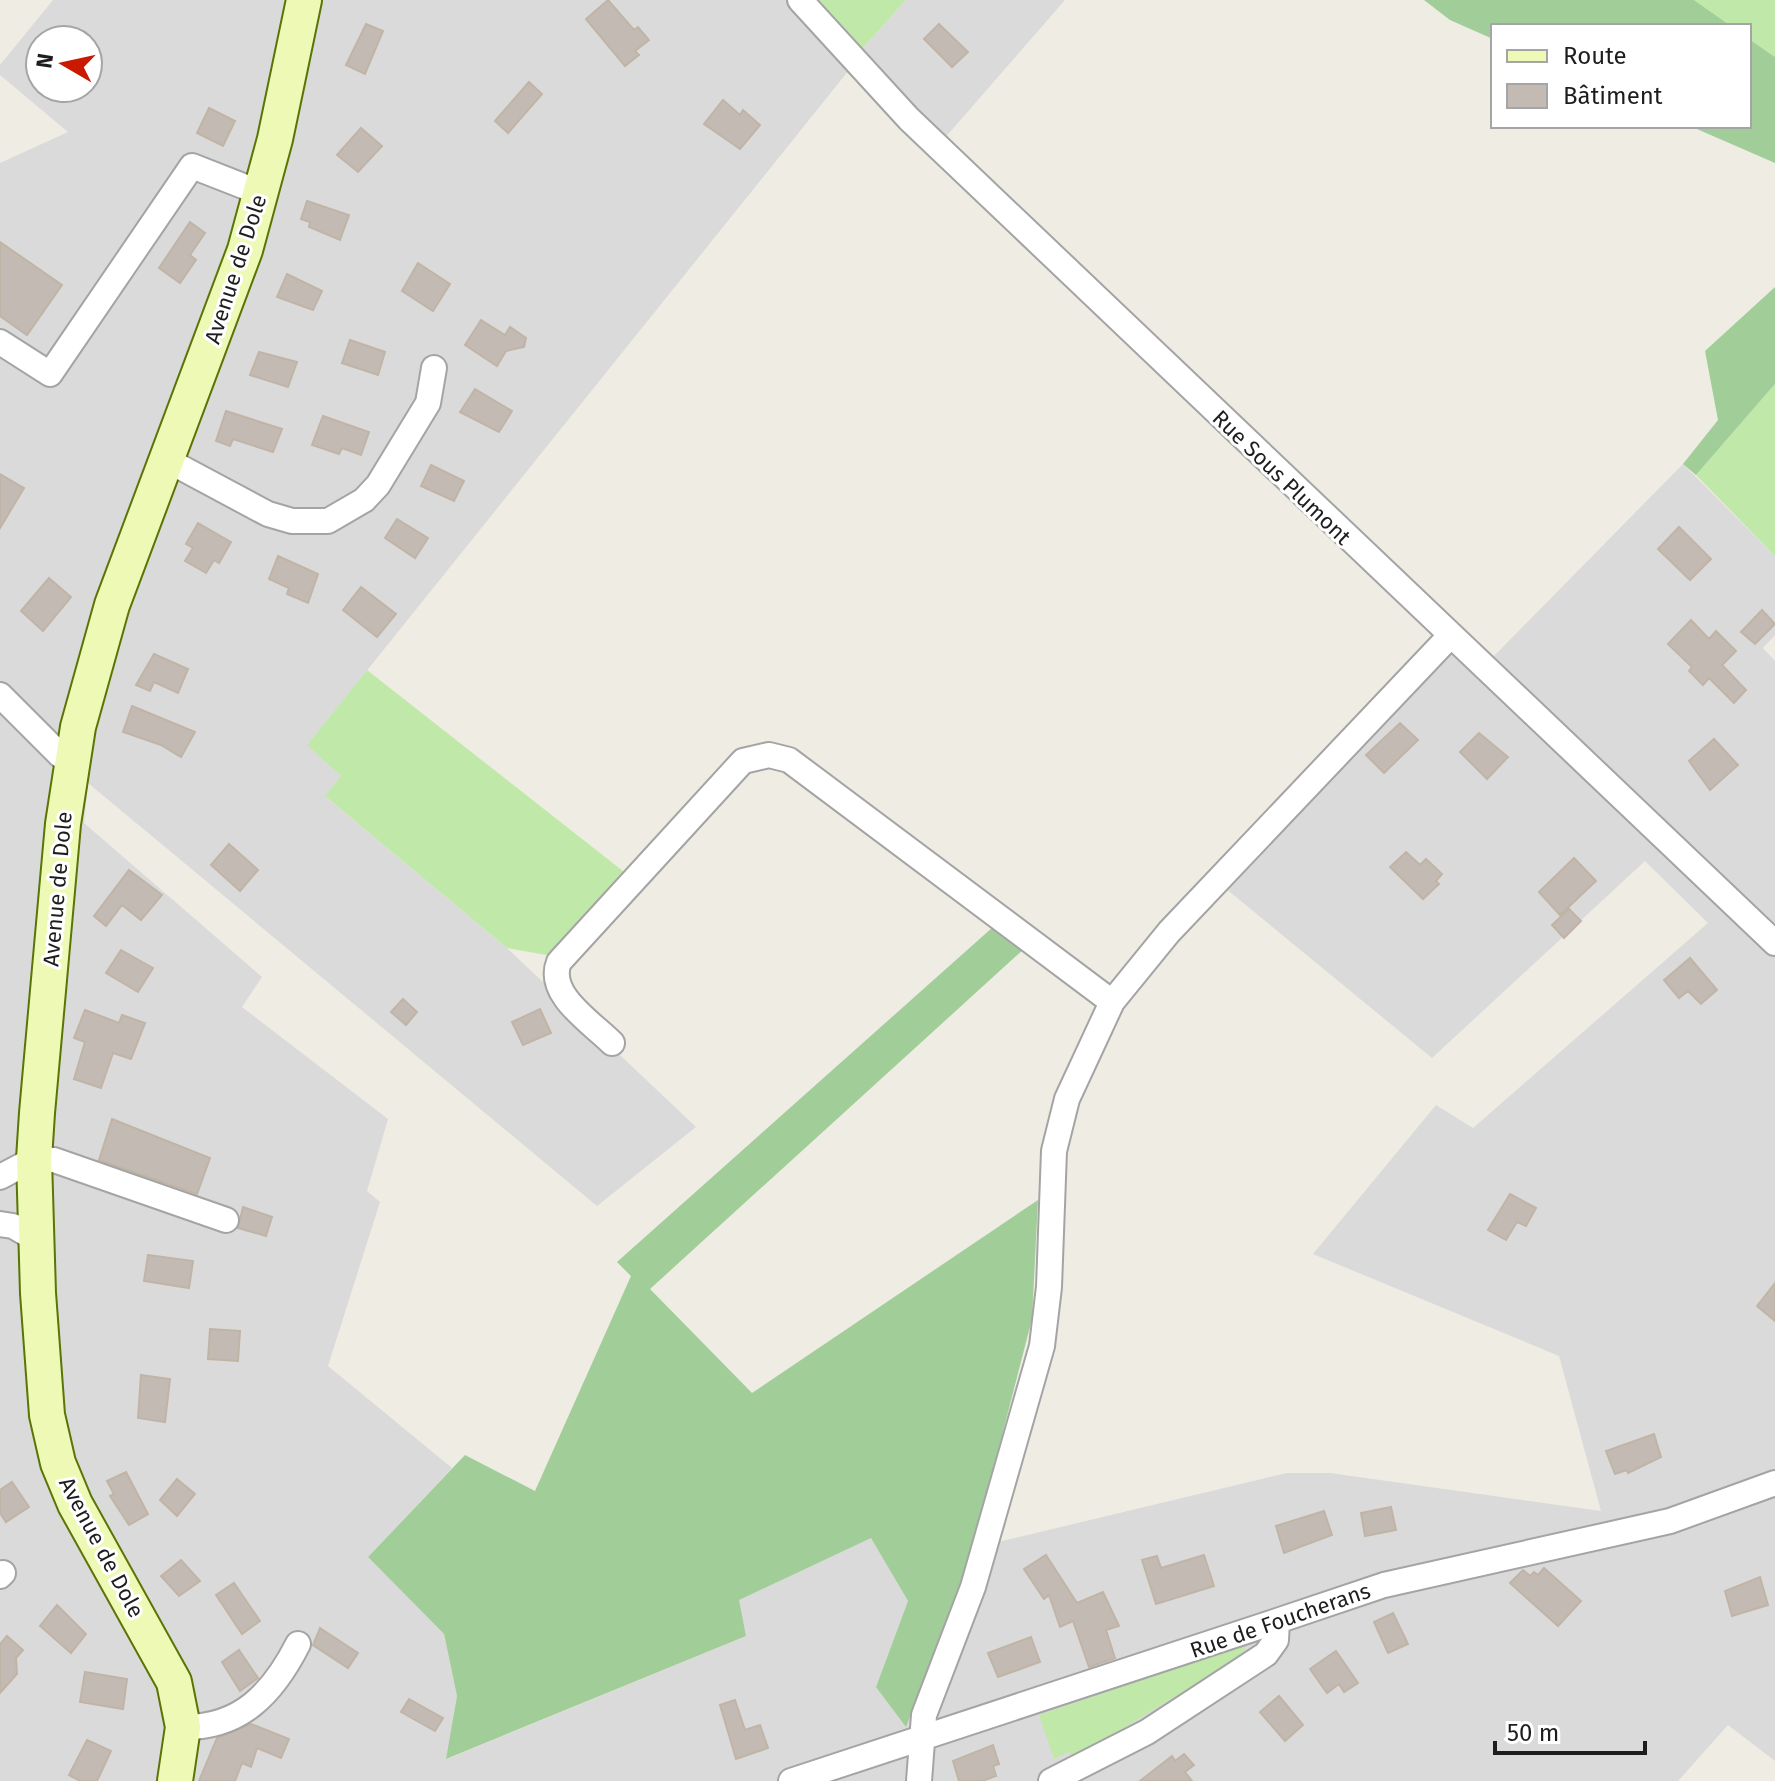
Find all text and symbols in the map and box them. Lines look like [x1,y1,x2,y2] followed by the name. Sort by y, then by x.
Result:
[24,24,104,104] north arrow
[1491,24,1751,128] legend
[1563,42,1627,70] text: Route
[30,52,59,70] text: N
[1563,82,1663,110] text: Bâtiment
[199,191,272,347] street label: Avenue de Dole
[1207,404,1357,550] street label: Rue Sous Plumont
[37,811,78,968] street label: Avenue de Dole
[53,1472,150,1622] street label: Avenue de Dole
[1186,1577,1374,1664] street label: Rue de Foucherans
[1495,1705,1645,1755] scale bar
[1507,1719,1559,1747] text: 50 m

